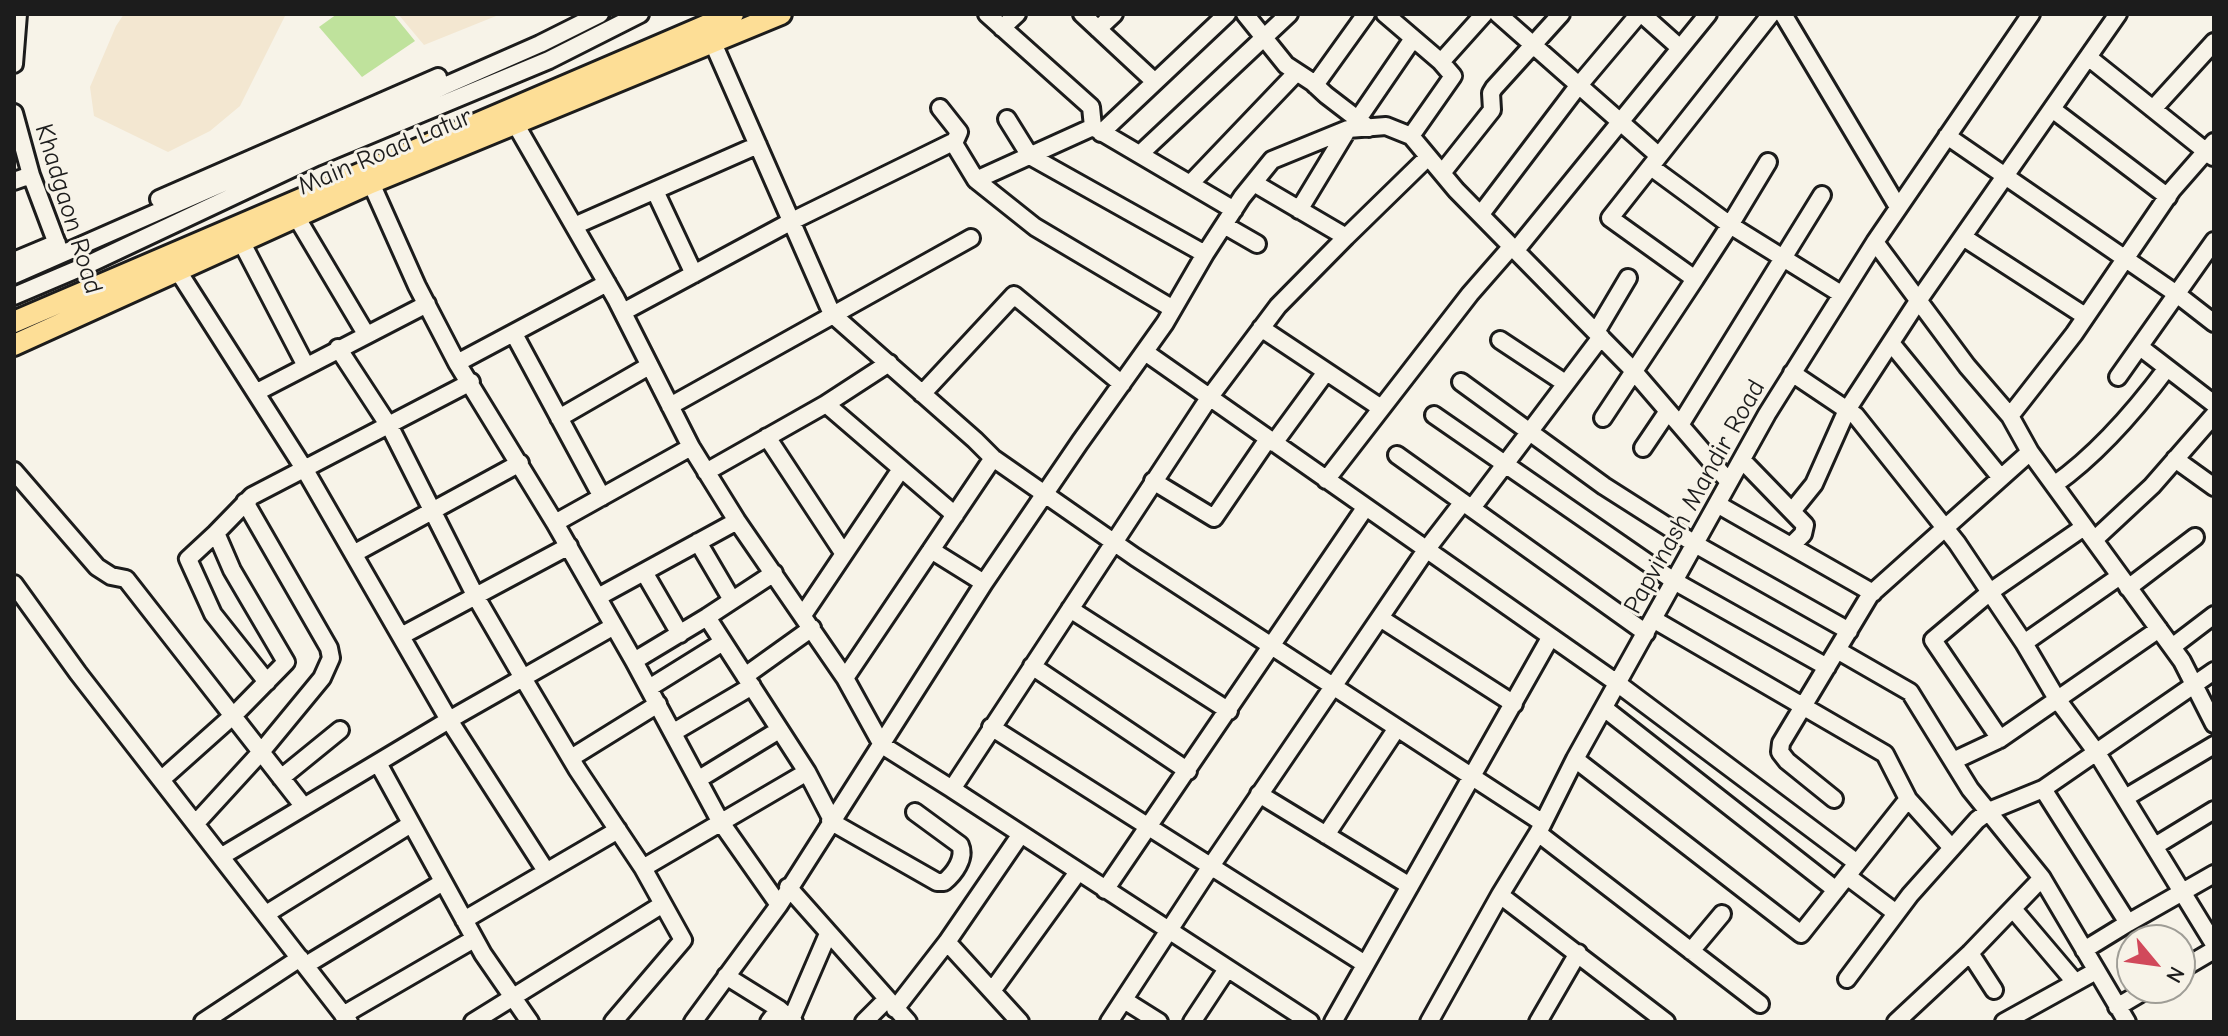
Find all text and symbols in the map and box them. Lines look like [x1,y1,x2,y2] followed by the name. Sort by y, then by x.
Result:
[293,101,477,203] street label: Main Road Latur
[27,120,109,298] street label: Khadgaon Road
[1618,375,1772,619] street label: Papvinash Mandir Road
[2116,924,2196,1004] north arrow
[2160,962,2190,987] text: N

